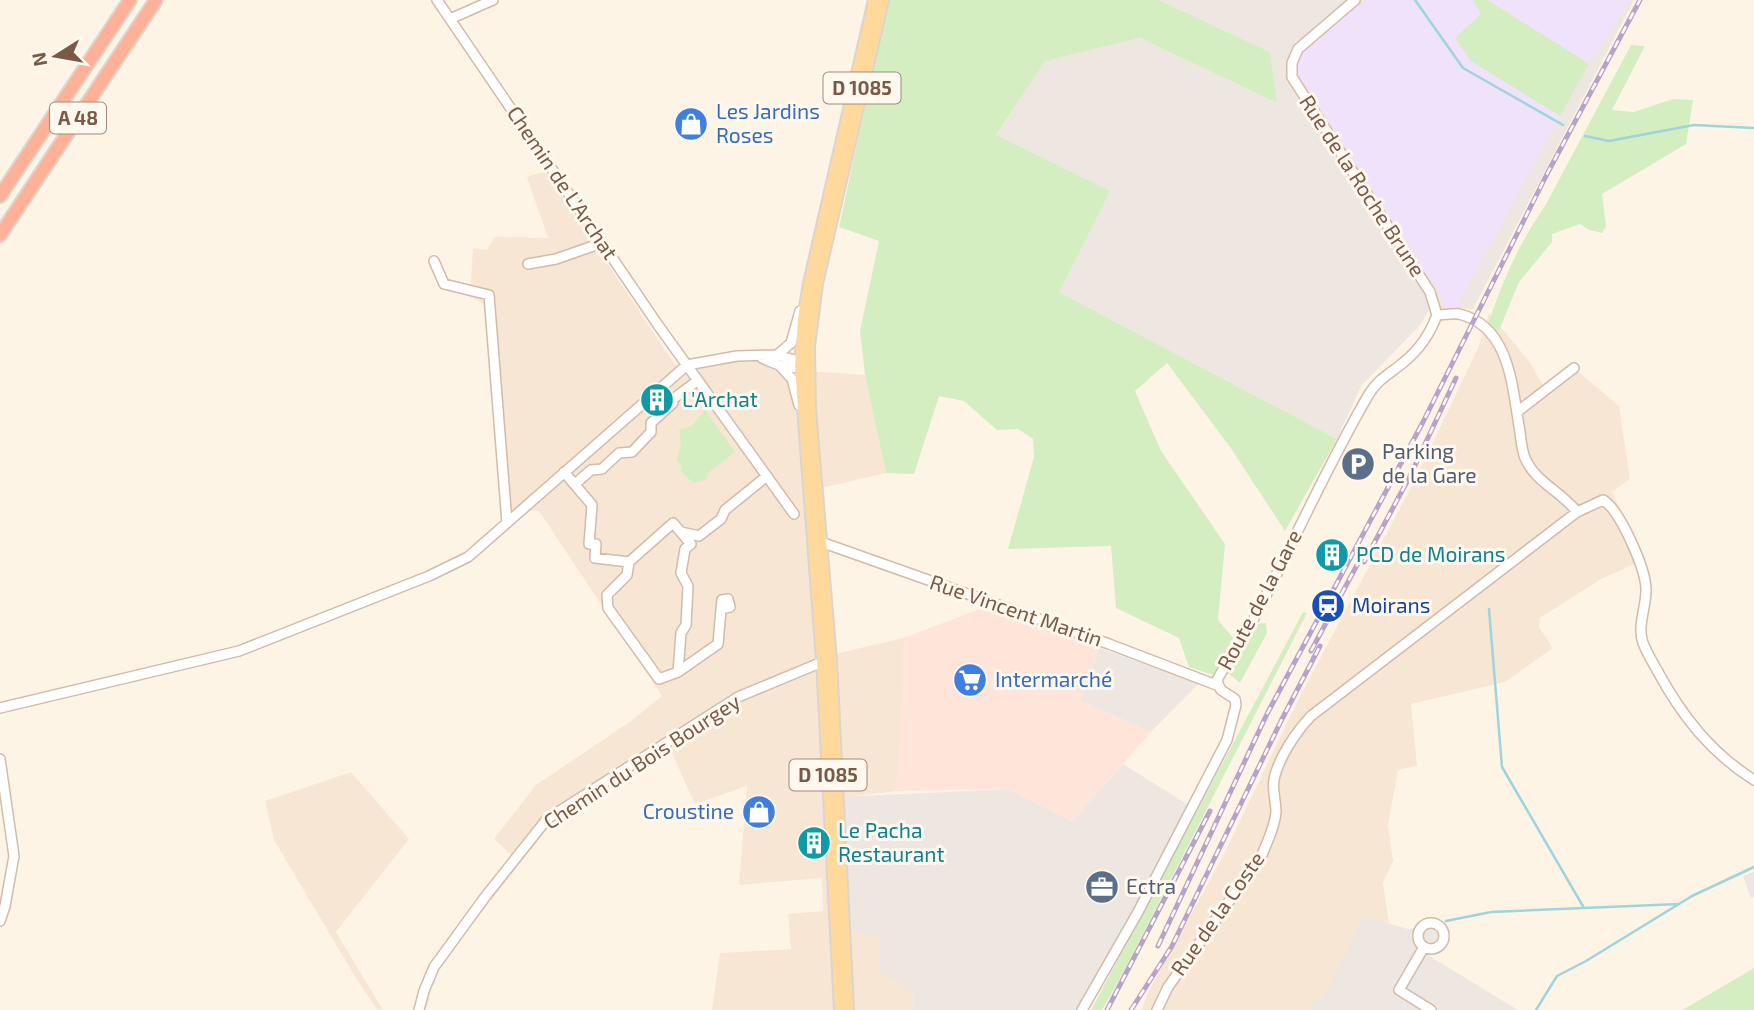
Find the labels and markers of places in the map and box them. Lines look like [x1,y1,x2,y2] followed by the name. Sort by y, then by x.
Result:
[716,98,820,147] place label: Les Jardins Roses
[672,105,710,143] shop icon: Les Jardins Roses
[638,381,676,419] building icon: L'Archat
[682,386,758,411] place label: L'Archat
[1382,438,1477,487] place label: Parking de la Gare
[1339,445,1377,483] parking icon: Parking de la Gare
[1313,536,1351,574] building icon: PCD de Moirans
[1356,541,1505,566] place label: PCD de Moirans
[1309,587,1347,625] station icon: Moirans
[1352,592,1430,617] place label: Moirans
[951,661,989,699] supermarket icon: Intermarché
[995,666,1112,691] place label: Intermarché
[740,793,778,831] shop icon: Croustine
[643,798,734,823] place label: Croustine
[838,817,944,866] place label: Le Pacha Restaurant
[795,824,833,862] building icon: Le Pacha Restaurant
[1083,868,1121,906] office icon: Ectra
[1126,873,1176,898] place label: Ectra

